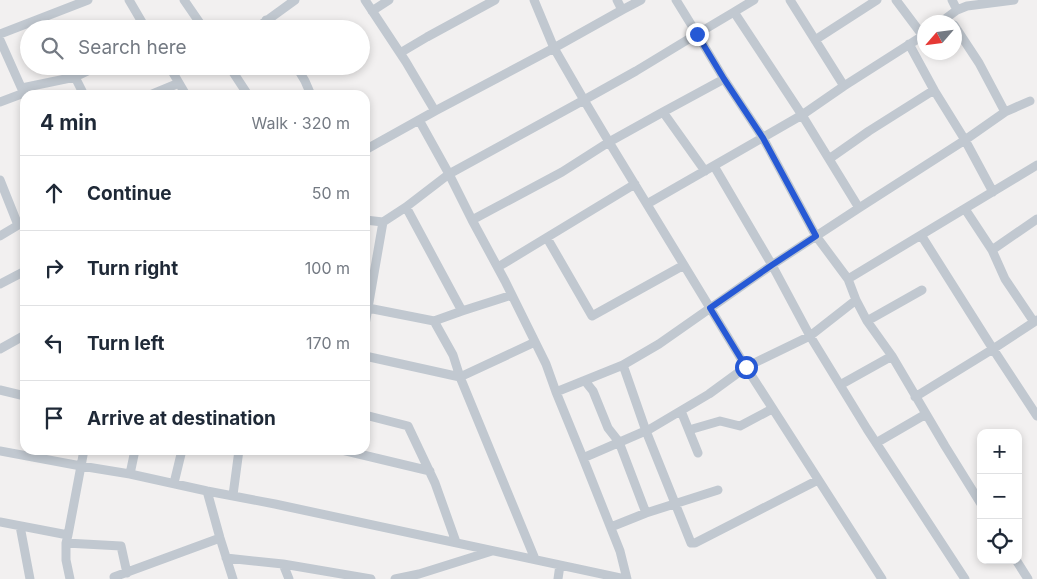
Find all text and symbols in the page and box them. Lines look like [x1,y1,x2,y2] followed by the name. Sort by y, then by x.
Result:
[917,15,962,60] north arrow
[20,20,370,75] search box
[686,23,709,46] route end
[38,34,66,62] icon: search
[78,36,187,59] text: Search here
[40,110,97,135] text: 4 min
[252,113,350,133] text: Walk · 320 m
[40,179,68,207] icon: ahead
[87,182,172,205] text: Continue
[312,183,350,203] text: 50 m
[40,254,68,282] icon: right
[87,257,178,280] text: Turn right
[305,258,350,278] text: 100 m
[40,329,68,357] icon: left
[87,332,165,355] text: Turn left
[306,333,350,353] text: 170 m
[735,356,758,379] route start
[40,404,68,432] icon: arrive
[87,407,276,430] text: Arrive at destination
[977,429,1022,564] map controls
[977,429,1022,474] button: +
[977,474,1022,519] button: −
[977,519,1022,564] button: locate

